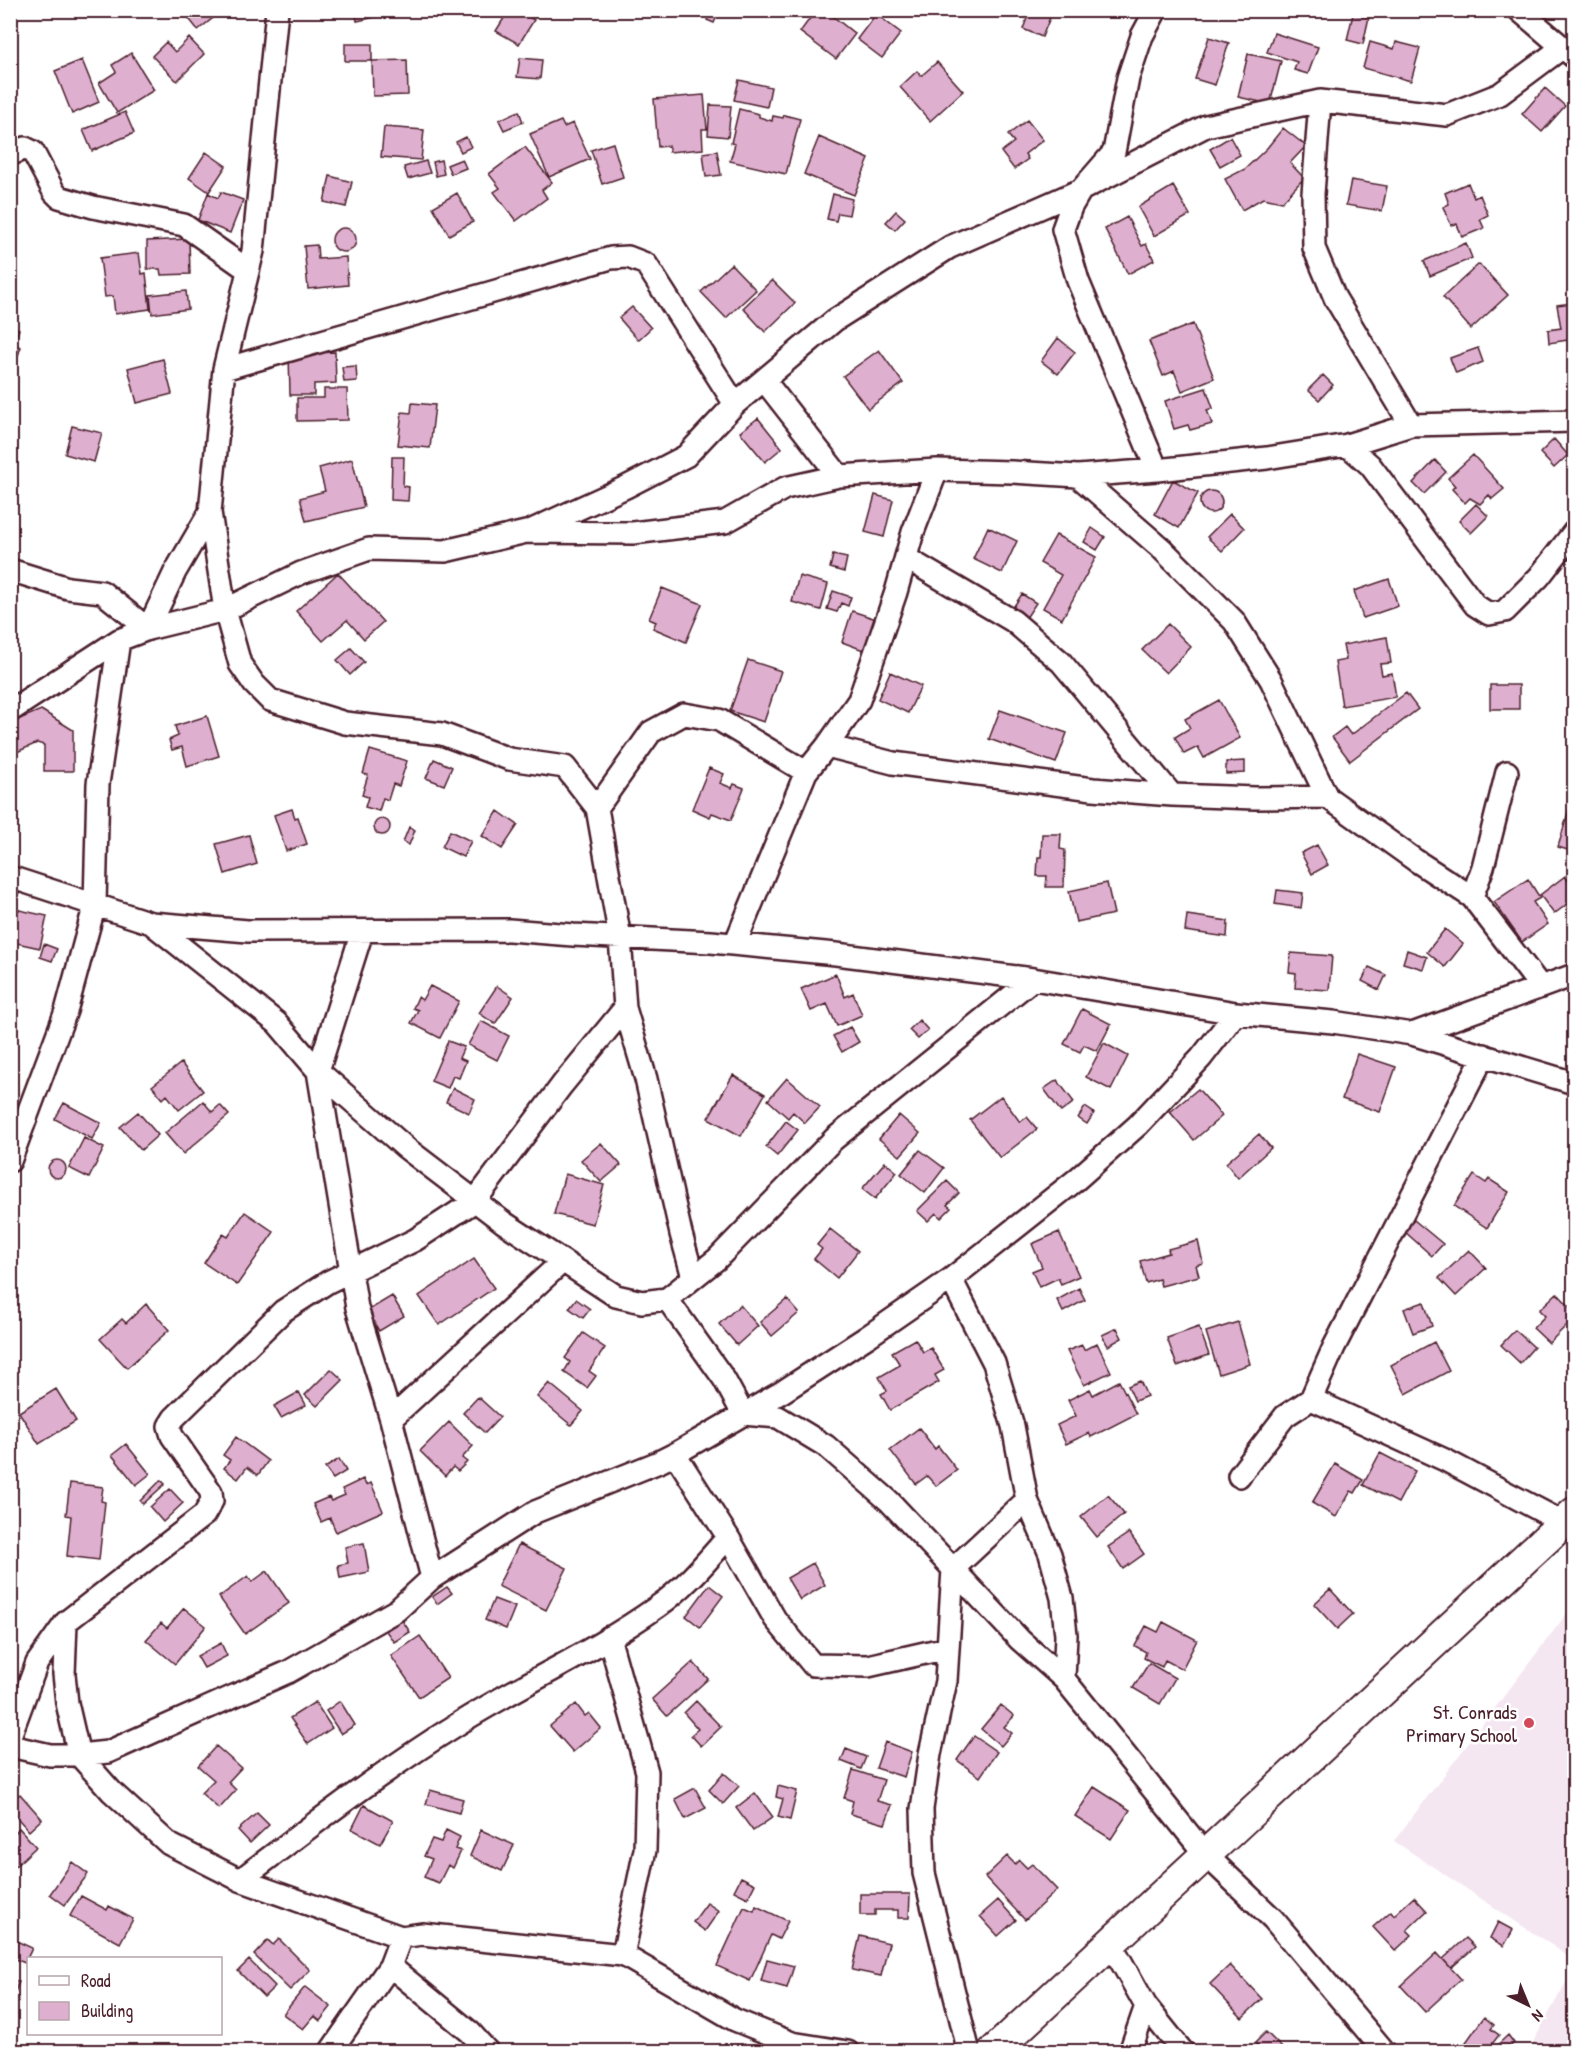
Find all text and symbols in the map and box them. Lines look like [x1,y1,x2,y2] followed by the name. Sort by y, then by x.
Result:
[1406,1698,1518,1748] place label: St. Conrads Primary School
[1522,1716,1536,1730] marker: St. Conrads Primary School
[27,1957,222,2035] legend
[81,1968,111,1993] text: Road
[1498,1975,1558,2035] north arrow
[81,1998,133,2023] text: Building
[1527,2005,1549,2027] text: N

